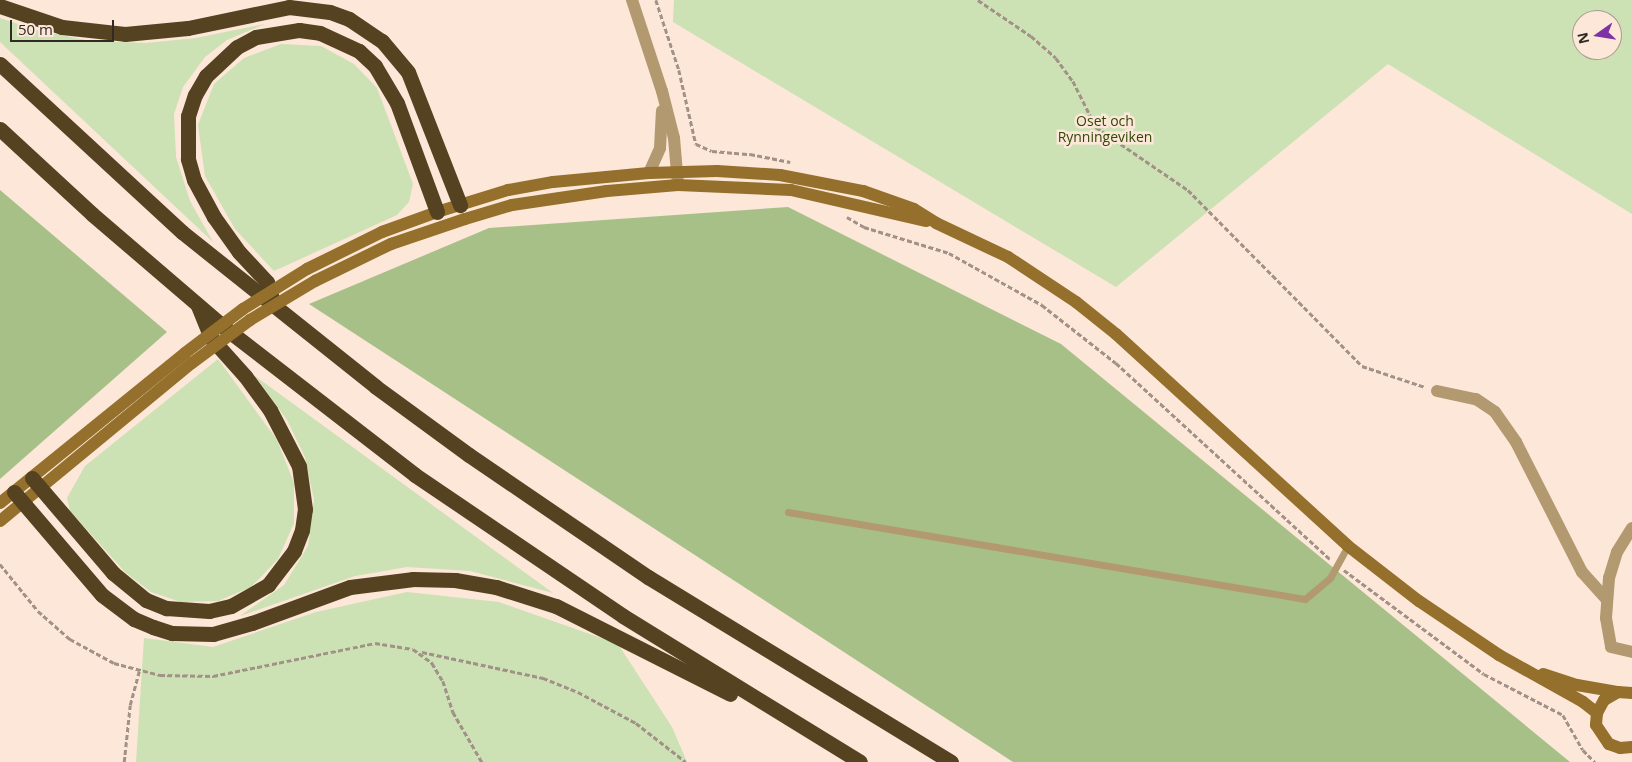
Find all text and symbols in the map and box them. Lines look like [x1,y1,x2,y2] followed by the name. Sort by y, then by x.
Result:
[12,10,116,42] scale bar
[1572,10,1622,60] north arrow
[18,19,53,39] text: 50 m
[1572,31,1593,46] text: N
[1058,113,1152,146] park label: Oset och Rynningeviken

